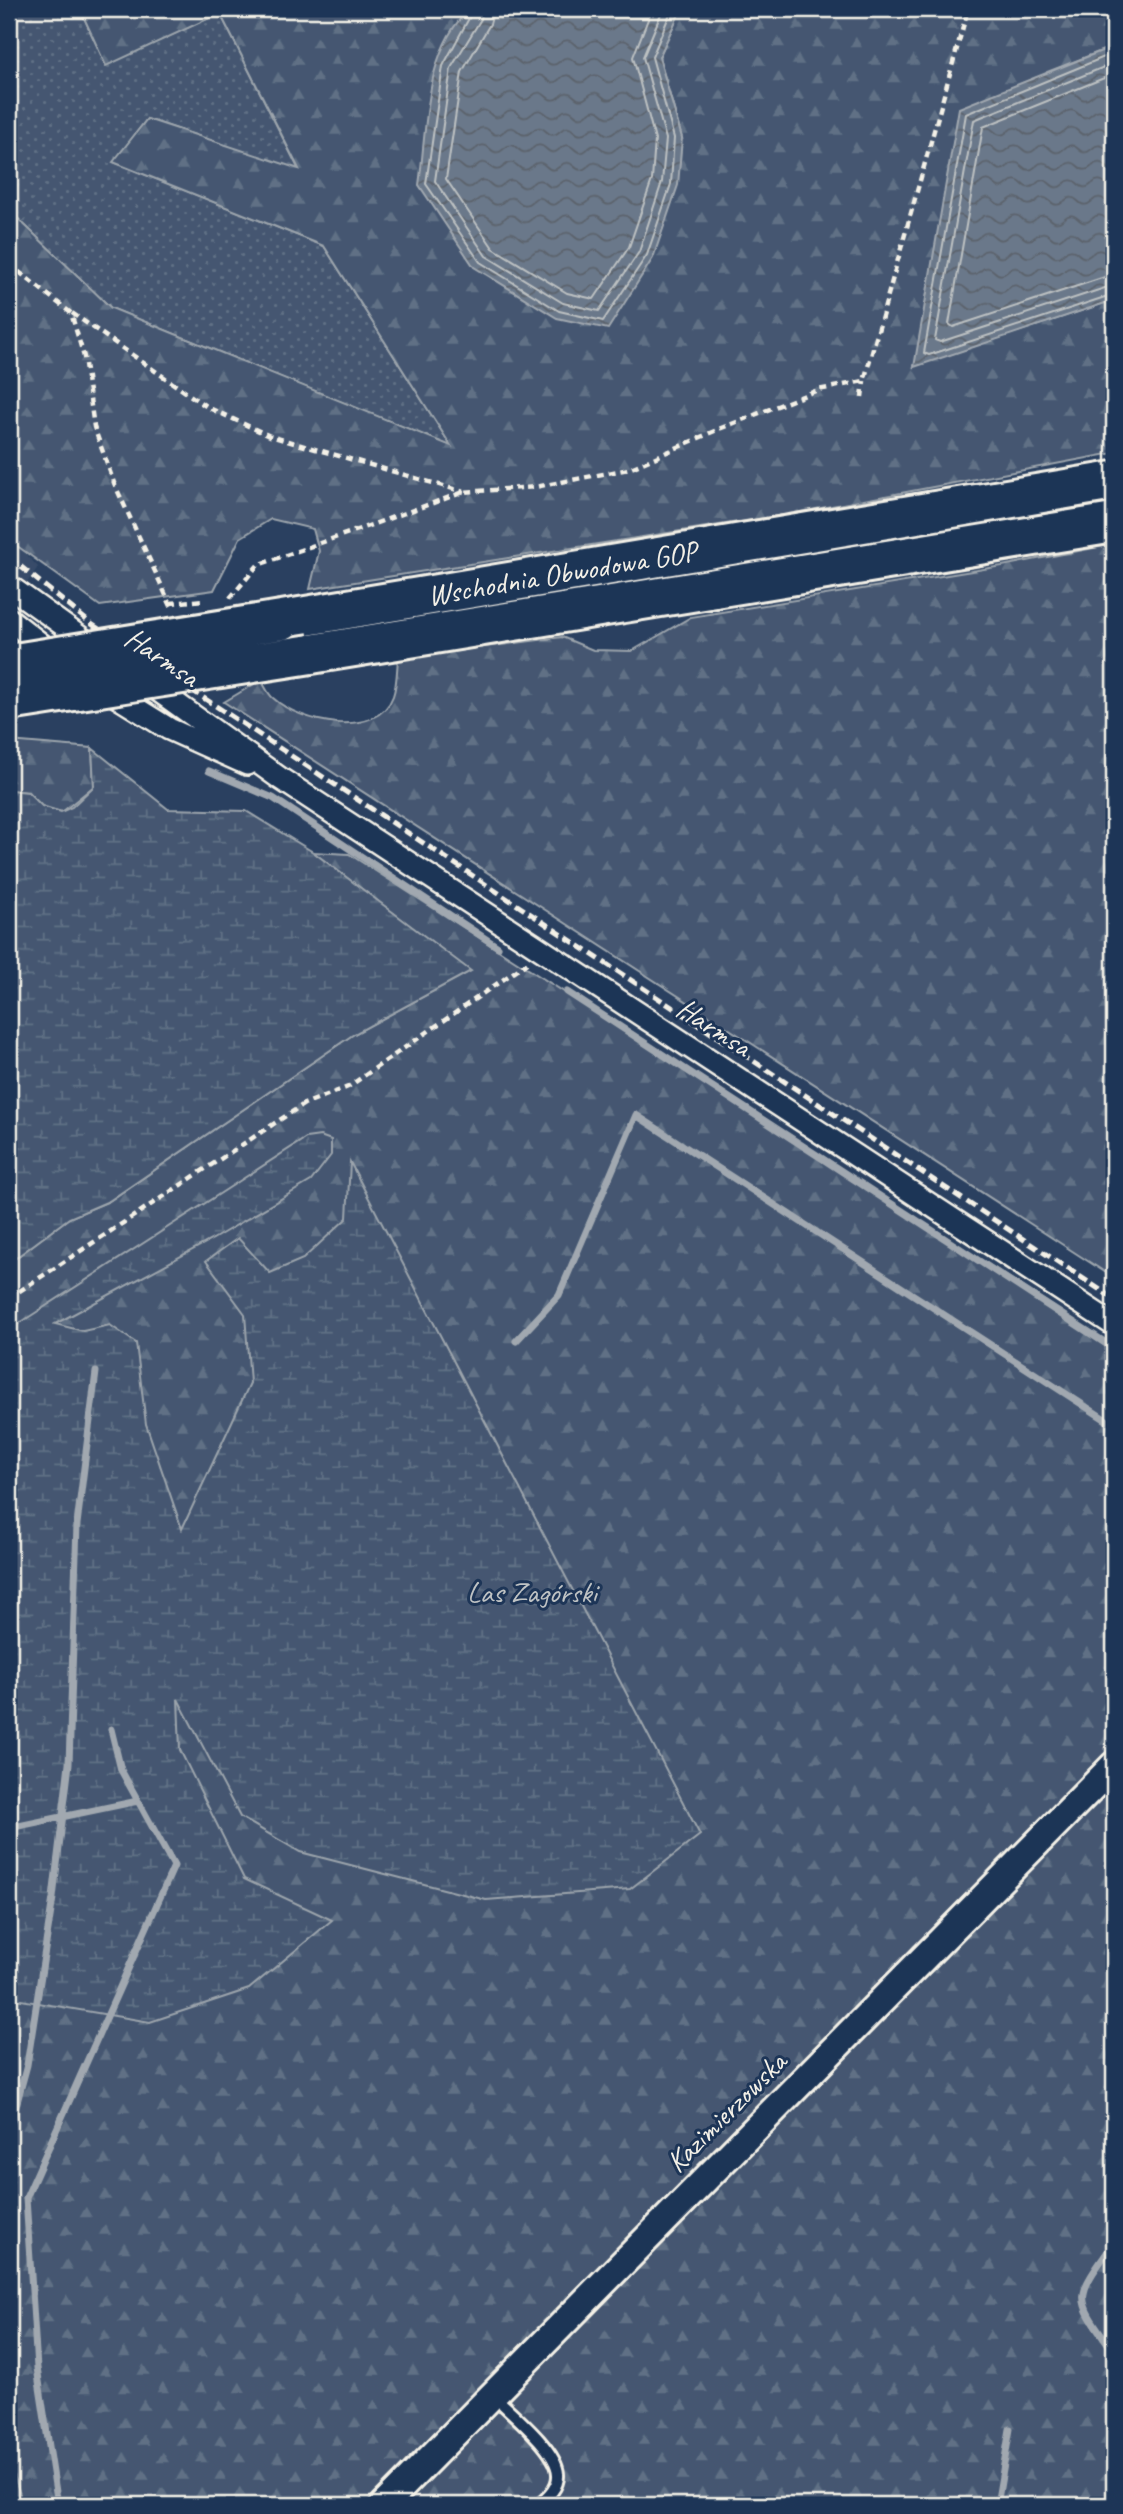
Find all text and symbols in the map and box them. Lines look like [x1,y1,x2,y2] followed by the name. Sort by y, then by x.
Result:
[425,531,703,614] street label: Wschodnia Obwodowa GOP
[118,618,208,697] street label: Harmsa
[670,989,760,1066] street label: Harmsa
[467,1573,600,1611] park label: Las Zagórski
[658,2042,796,2180] street label: Kazimierzowska

